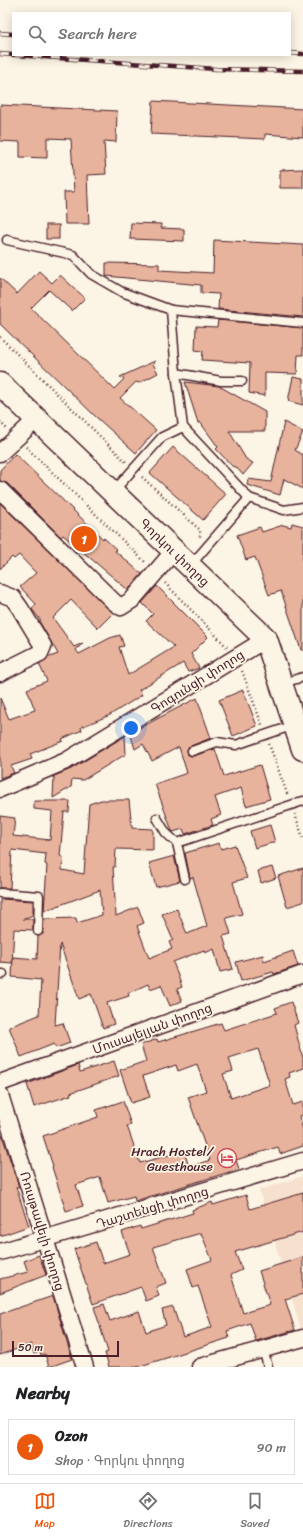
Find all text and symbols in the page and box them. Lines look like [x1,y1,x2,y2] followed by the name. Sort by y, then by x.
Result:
[12,12,291,56] search box
[58,21,137,47] text: Search here
[26,23,48,45] icon: search
[134,512,215,592] street label: Գորկու փողոց
[71,524,97,554] pin: 1
[146,643,249,720] street label: Գոգունցի փողոց
[121,718,141,738] your location
[89,996,215,1061] street label: Մուսայելյան փողոց
[131,1140,215,1178] place label: Hrach Hostel/ Guesthouse
[216,1147,238,1169] hotel icon: Hrach Hostel/ Guesthouse
[13,1169,72,1294] street label: Ռուսթավելի փողոց
[93,1179,211,1236] street label: Դաշտենցի փողոց
[18,1338,43,1357] text: 50 m
[12,1339,119,1358] scale bar
[16,1378,70,1408] text: Nearby
[55,1423,88,1449] text: Ozon
[27,1436,33,1459] text: 1
[256,1436,286,1459] text: 90 m
[55,1449,185,1472] text: Shop · Գորկու փողոց
[34,1490,56,1533] tab: Map
[123,1490,173,1533] tab: Directions
[240,1490,269,1533] tab: Saved

